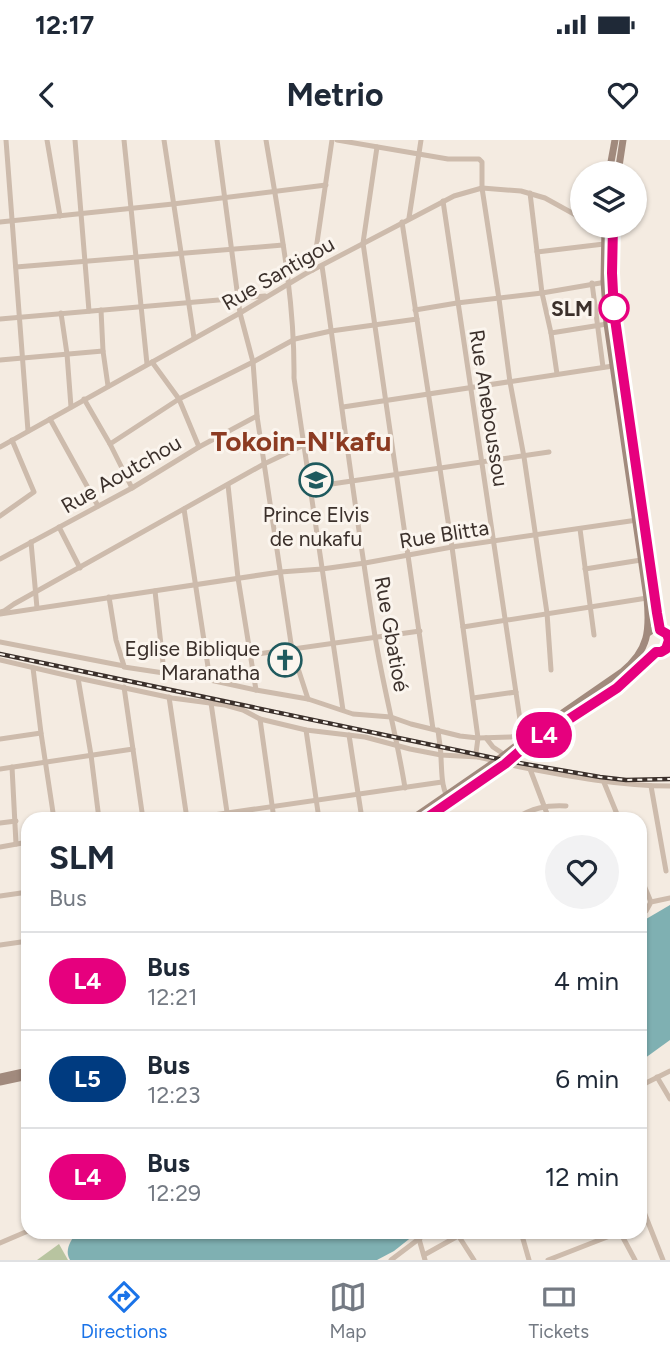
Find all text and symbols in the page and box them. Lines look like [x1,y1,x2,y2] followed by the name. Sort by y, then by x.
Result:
[35,9,94,41] text: 12:17
[28,76,66,114] icon: back
[286,76,384,114] text: Metrio
[604,76,642,114] icon: heart
[570,161,647,238] map controls
[570,161,647,238] button: layers
[217,231,339,315] street label: Rue Santigou
[599,293,629,323] marker: SLM
[551,296,593,321] place label: SLM
[464,328,514,488] street label: Rue Aneboussou
[211,424,391,458] district label: Tokoin-N'kafu
[57,430,185,518] street label: Rue Aoutchou
[297,461,335,499] school or university icon: Prince Elvis de nukafu
[263,502,369,551] place label: Prince Elvis de nukafu
[397,515,491,553] street label: Rue Blitta
[370,574,414,694] street label: Rue Gbatioé
[124,636,260,685] place label: Eglise Biblique Maranatha
[266,641,304,679] church icon: Eglise Biblique Maranatha
[512,712,576,758] line badge: L4
[530,720,558,749] text: L4
[545,835,619,909] button: heart
[49,838,115,877] text: SLM
[49,884,87,912] text: Bus
[147,951,190,983] text: Bus
[554,965,619,997] text: 4 min
[73,966,102,995] text: L4
[147,983,198,1011] text: 12:21
[147,1049,190,1081] text: Bus
[555,1063,619,1095] text: 6 min
[74,1064,101,1093] text: L5
[147,1081,201,1109] text: 12:23
[147,1147,190,1179] text: Bus
[545,1161,619,1193] text: 12 min
[73,1162,102,1191] text: L4
[147,1179,201,1207] text: 12:29
[81,1278,167,1343] tab: Directions
[329,1278,367,1343] tab: Map
[529,1278,589,1343] tab: Tickets

